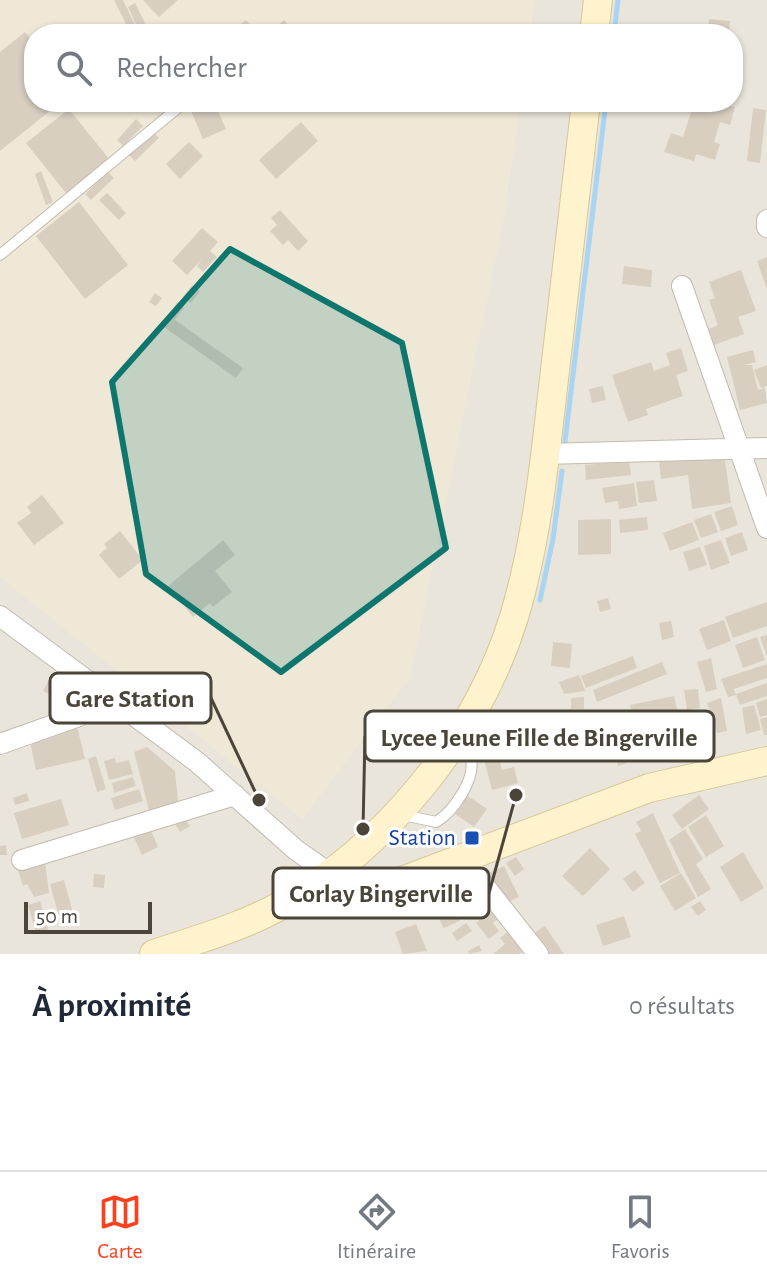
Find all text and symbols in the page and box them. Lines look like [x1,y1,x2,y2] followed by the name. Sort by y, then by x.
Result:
[24,24,743,112] search box
[52,46,96,90] icon: search
[116,53,247,83] text: Rechercher
[50,673,211,723] callout: Gare Station
[65,686,195,712] text: Gare Station
[365,711,714,761] callout: Lycee Jeune Fille de Bingerville
[381,725,697,751] text: Lycee Jeune Fille de Bingerville
[389,826,456,850] place label: Station
[463,829,481,847] marker: Station
[273,868,489,918] callout: Corlay Bingerville
[289,881,473,907] text: Corlay Bingerville
[24,898,152,934] scale bar
[36,905,78,927] text: 50 m
[32,989,191,1023] text: À proximité
[629,993,735,1019] text: 0 résultats
[97,1190,143,1264] tab: Carte
[337,1190,416,1264] tab: Itinéraire
[611,1190,670,1264] tab: Favoris

